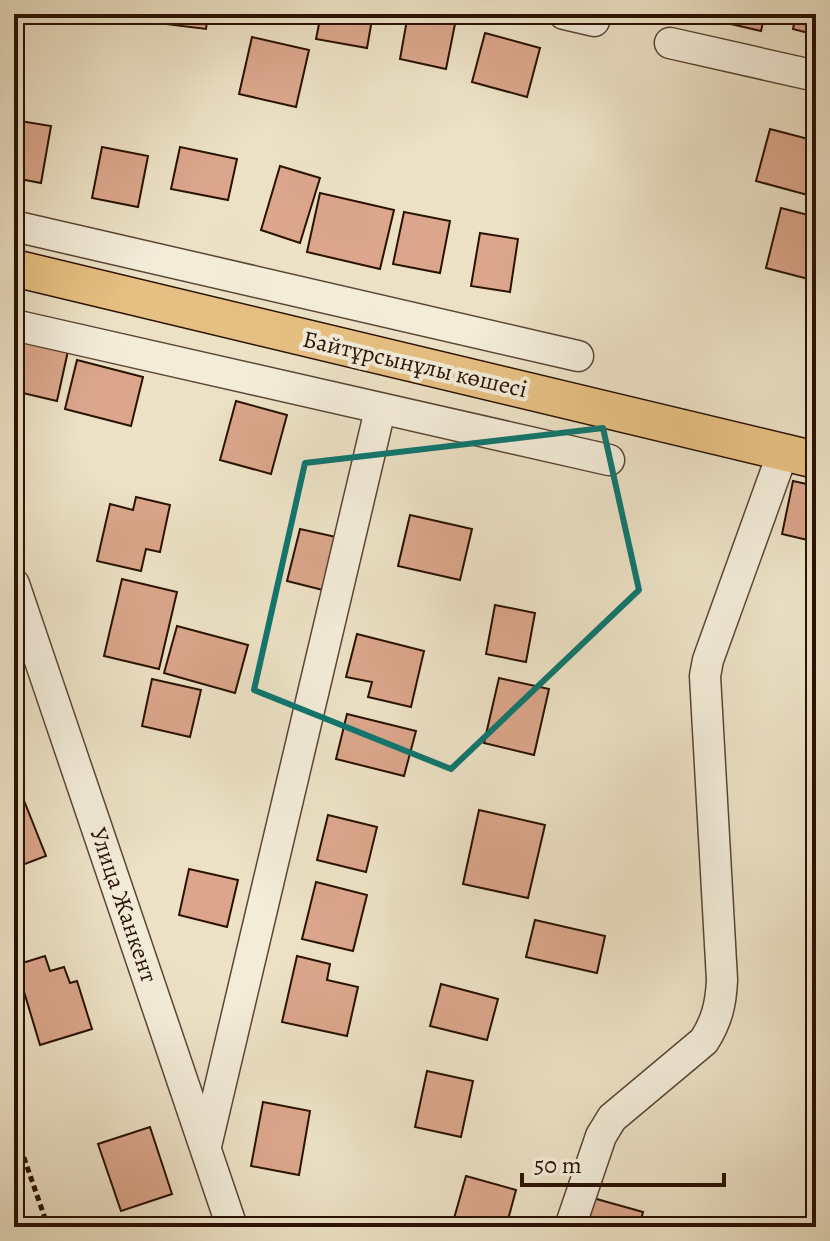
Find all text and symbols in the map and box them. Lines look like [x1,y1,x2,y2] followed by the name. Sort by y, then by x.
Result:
[300,323,530,405] street label: Байтұрсынұлы көшесі
[83,823,166,987] street label: Улица Жанкент
[522,1137,724,1187] scale bar
[534,1149,582,1181] text: 50 m

